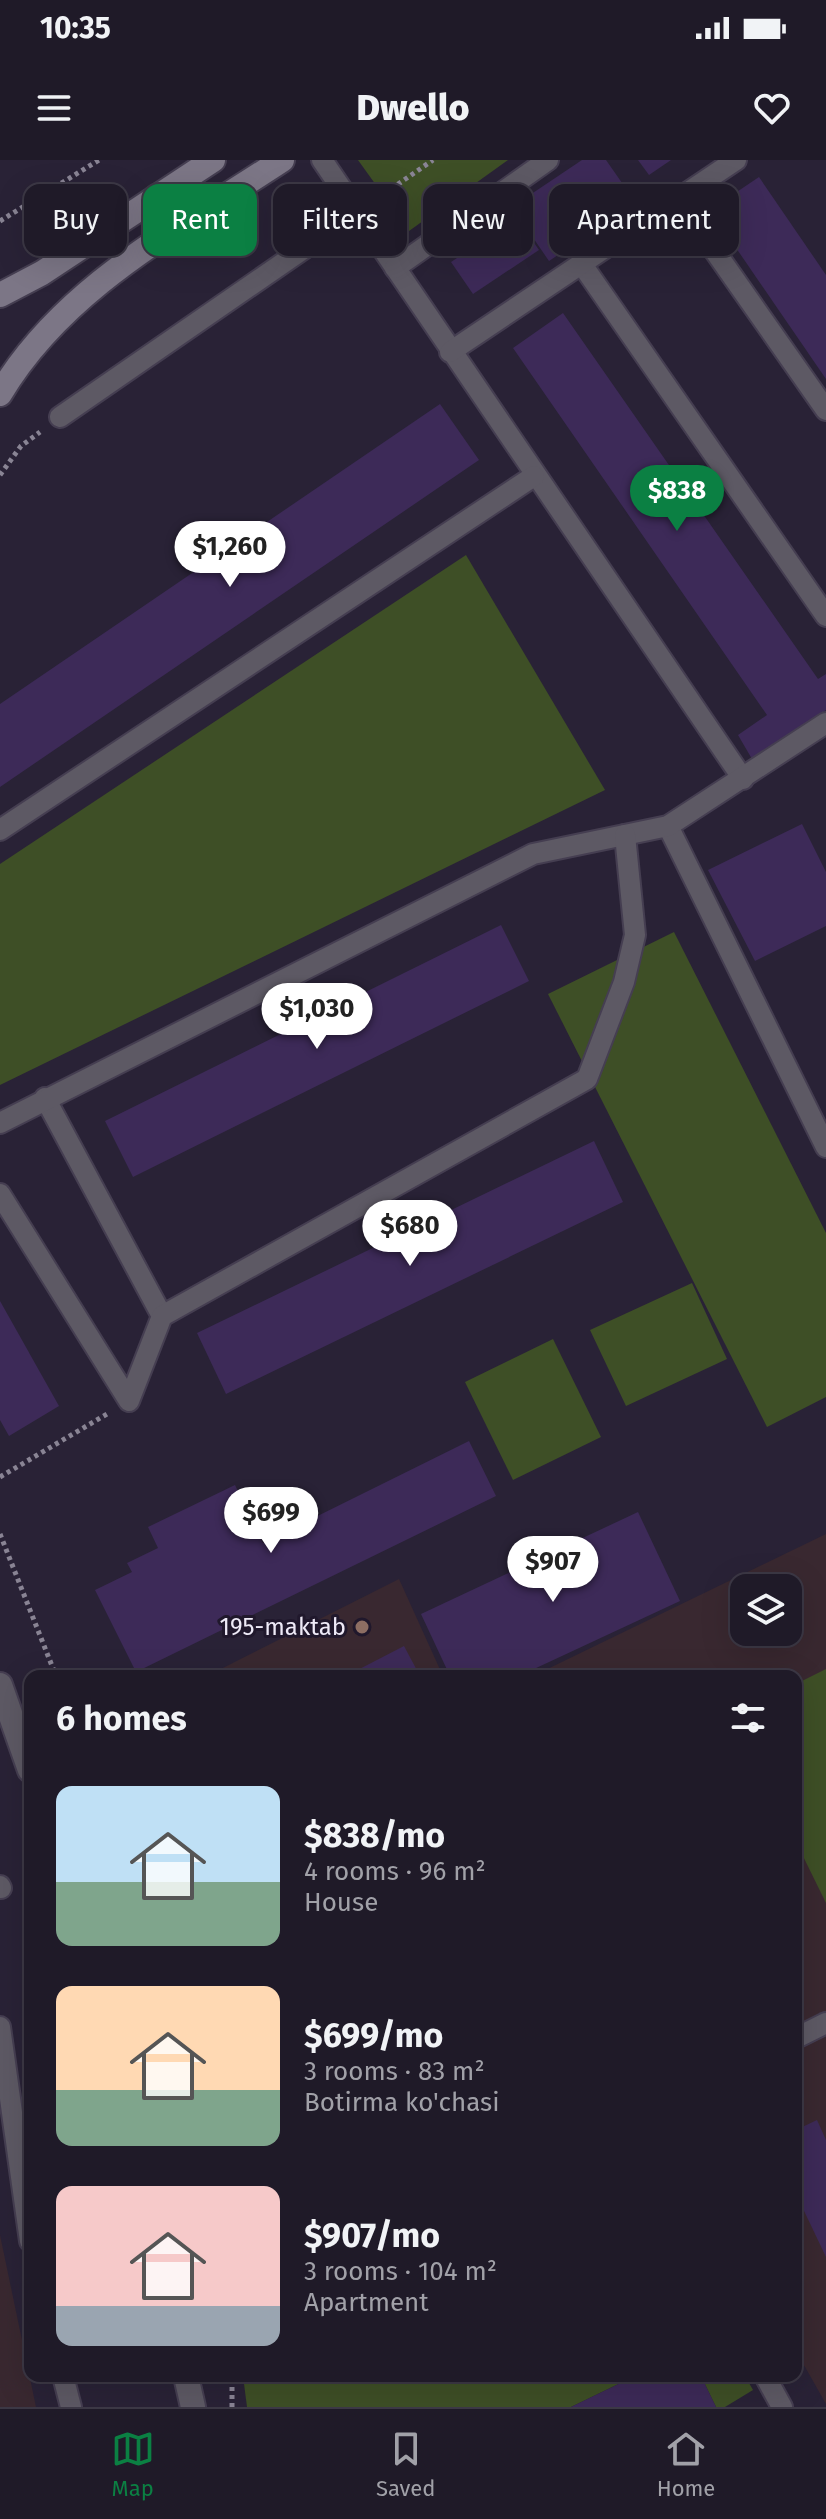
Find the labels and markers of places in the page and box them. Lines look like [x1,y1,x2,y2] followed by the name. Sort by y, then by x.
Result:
[630,465,724,533] pin: $838
[165,521,295,589] pin: $1,260
[252,983,382,1051] pin: $1,030
[363,1200,457,1268] pin: $680
[224,1487,318,1555] pin: $699
[506,1536,600,1604] pin: $907
[220,1613,346,1641] place label: 195-maktab
[353,1618,371,1636] marker: 195-maktab

